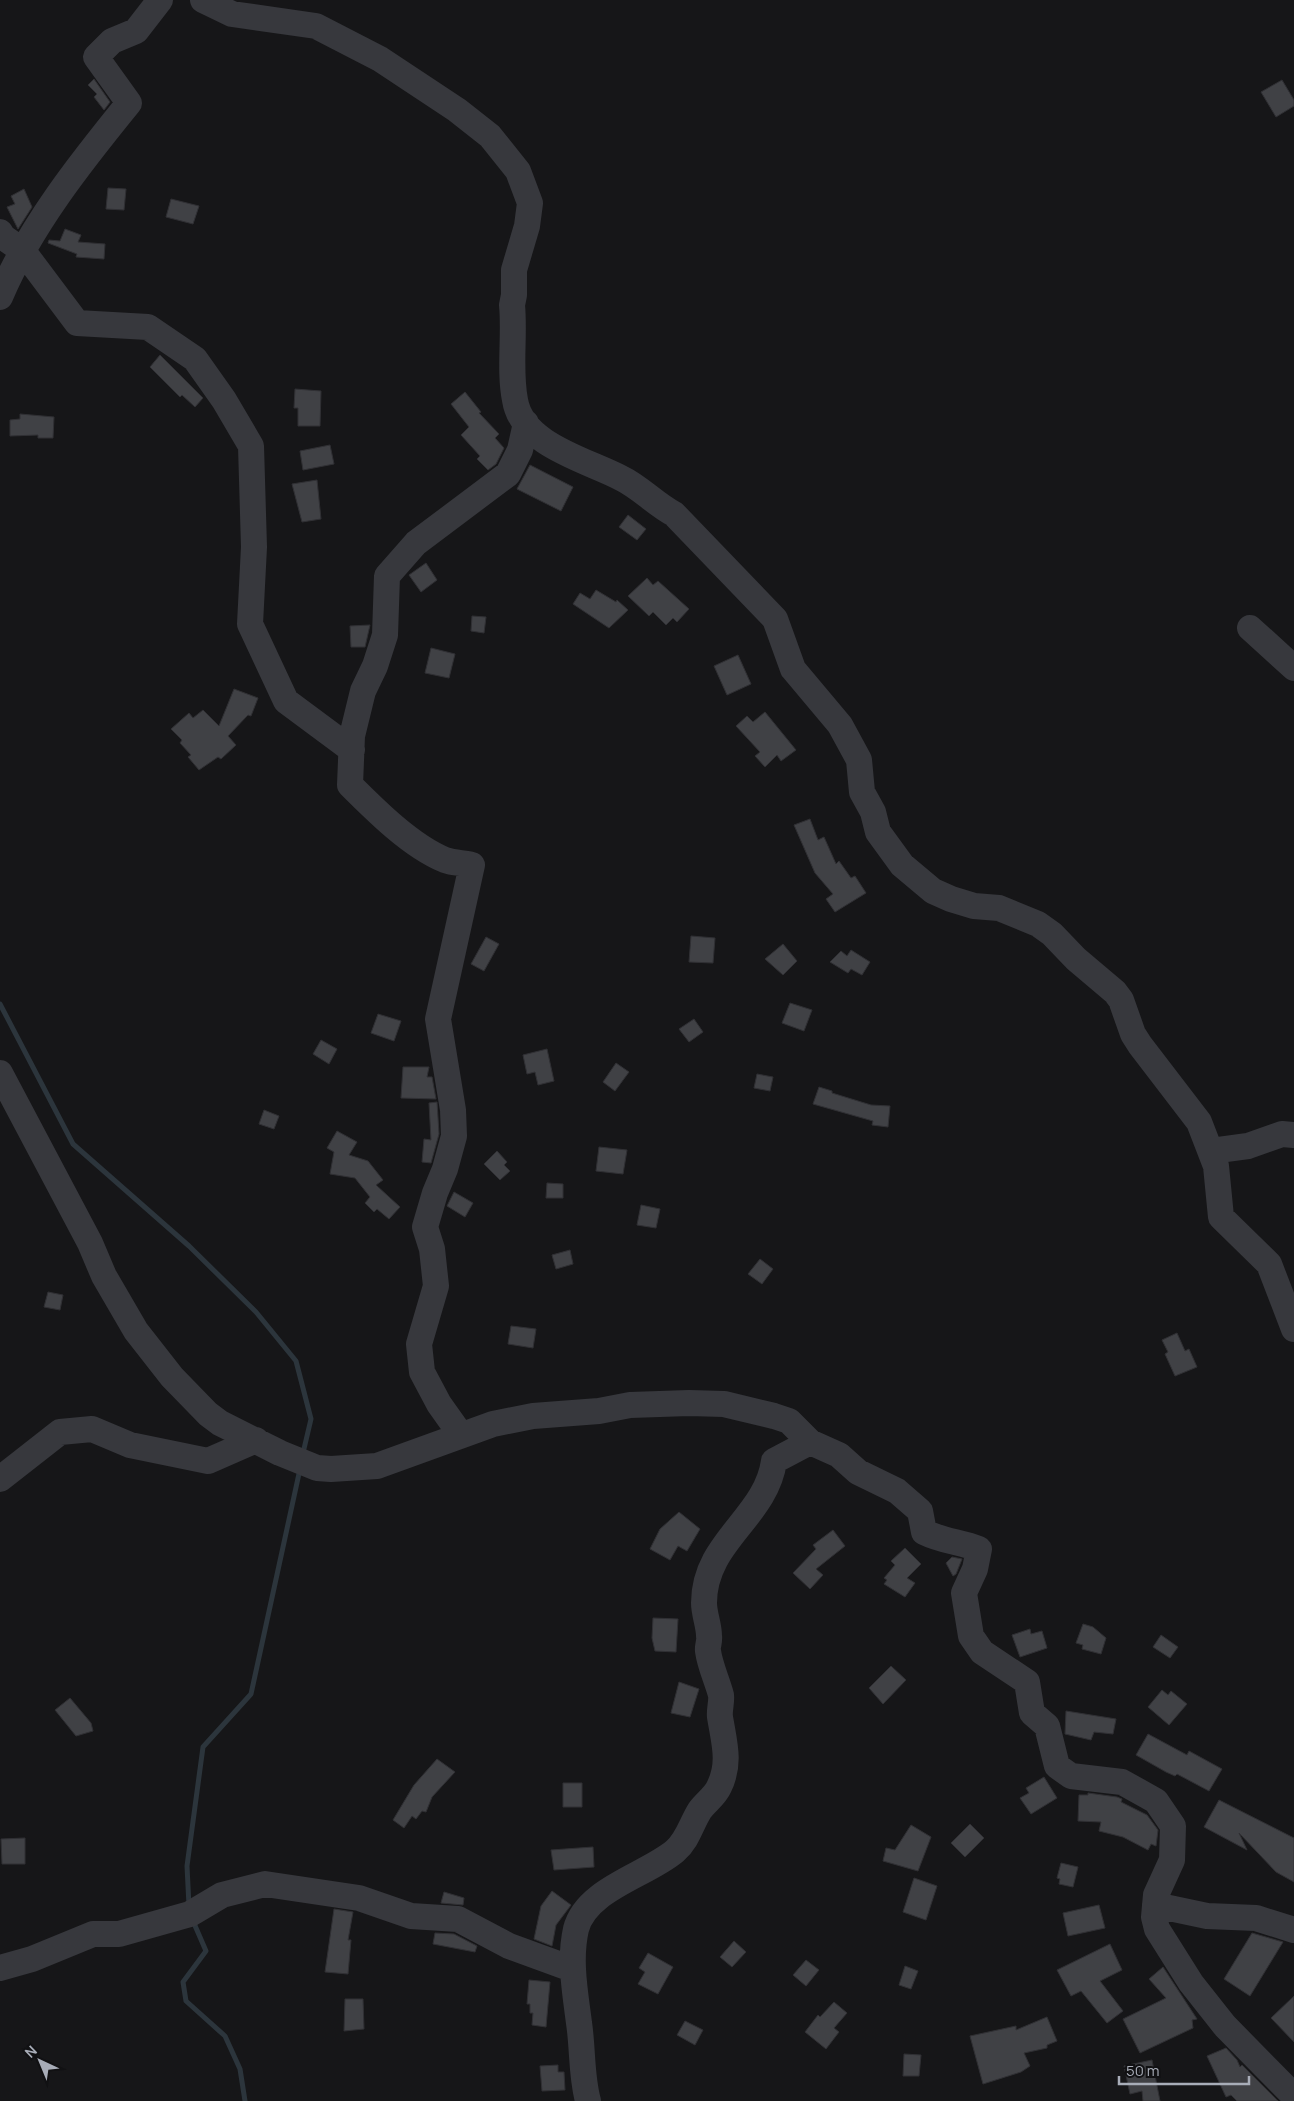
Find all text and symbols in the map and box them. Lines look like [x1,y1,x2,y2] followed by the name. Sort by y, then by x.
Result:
[15,2036,65,2086] north arrow
[20,2041,41,2062] text: N
[1119,2054,1249,2086] scale bar
[1126,2060,1160,2081] text: 50 m

